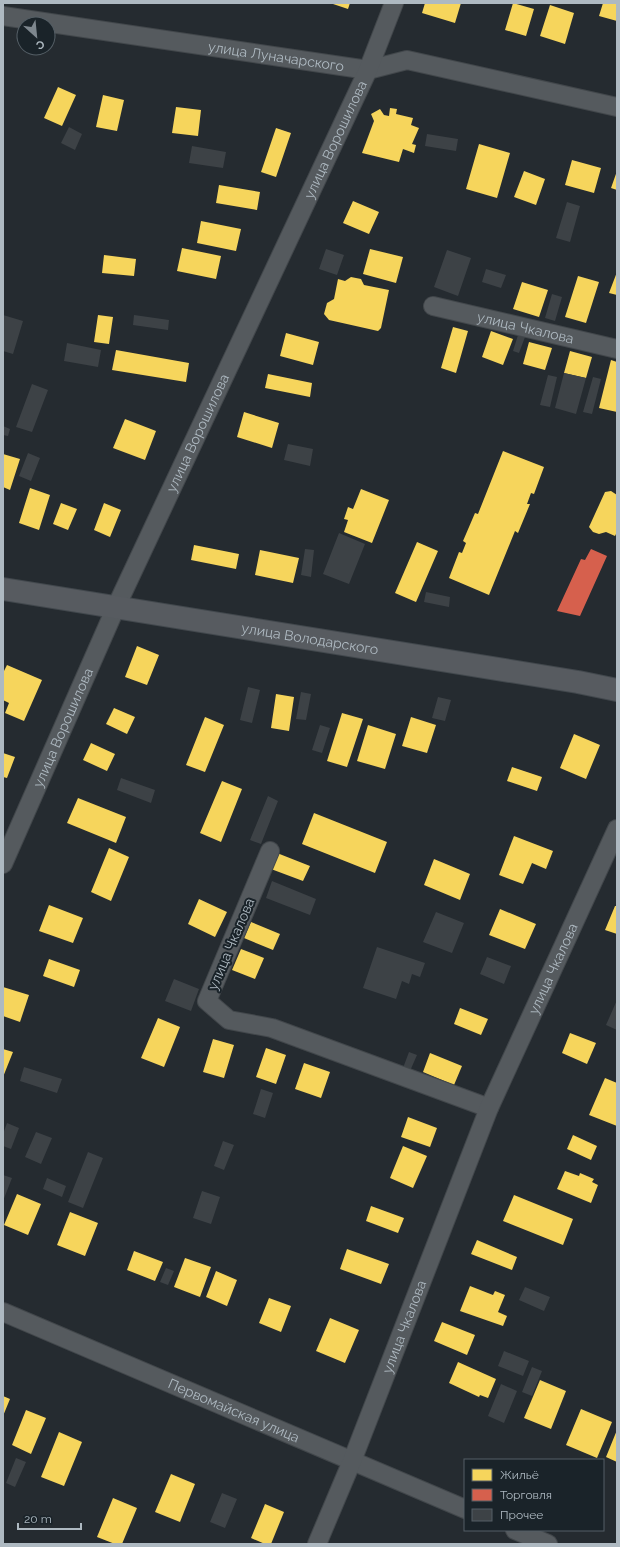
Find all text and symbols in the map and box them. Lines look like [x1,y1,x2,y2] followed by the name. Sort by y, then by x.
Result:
[16,16,56,56] north arrow
[34,37,47,52] text: С
[207,38,345,74] street label: улица Луначарского
[301,78,370,201] street label: улица Ворошилова
[476,309,575,347] street label: улица Чкалова
[163,371,232,495] street label: улица Ворошилова
[240,620,380,658] street label: улица Володарского
[30,665,96,790] street label: улица Ворошилова
[204,896,258,992] street label: улица Чкалова
[525,921,581,1017] street label: улица Чкалова
[379,1278,429,1376] street label: улица Чкалова
[166,1375,302,1446] street label: Первомайская улица
[464,1459,604,1531] legend
[500,1468,539,1482] text: Жильё
[500,1488,552,1502] text: Торговля
[18,1505,81,1531] scale bar
[500,1508,543,1522] text: Прочее
[24,1512,52,1526] text: 20 m

